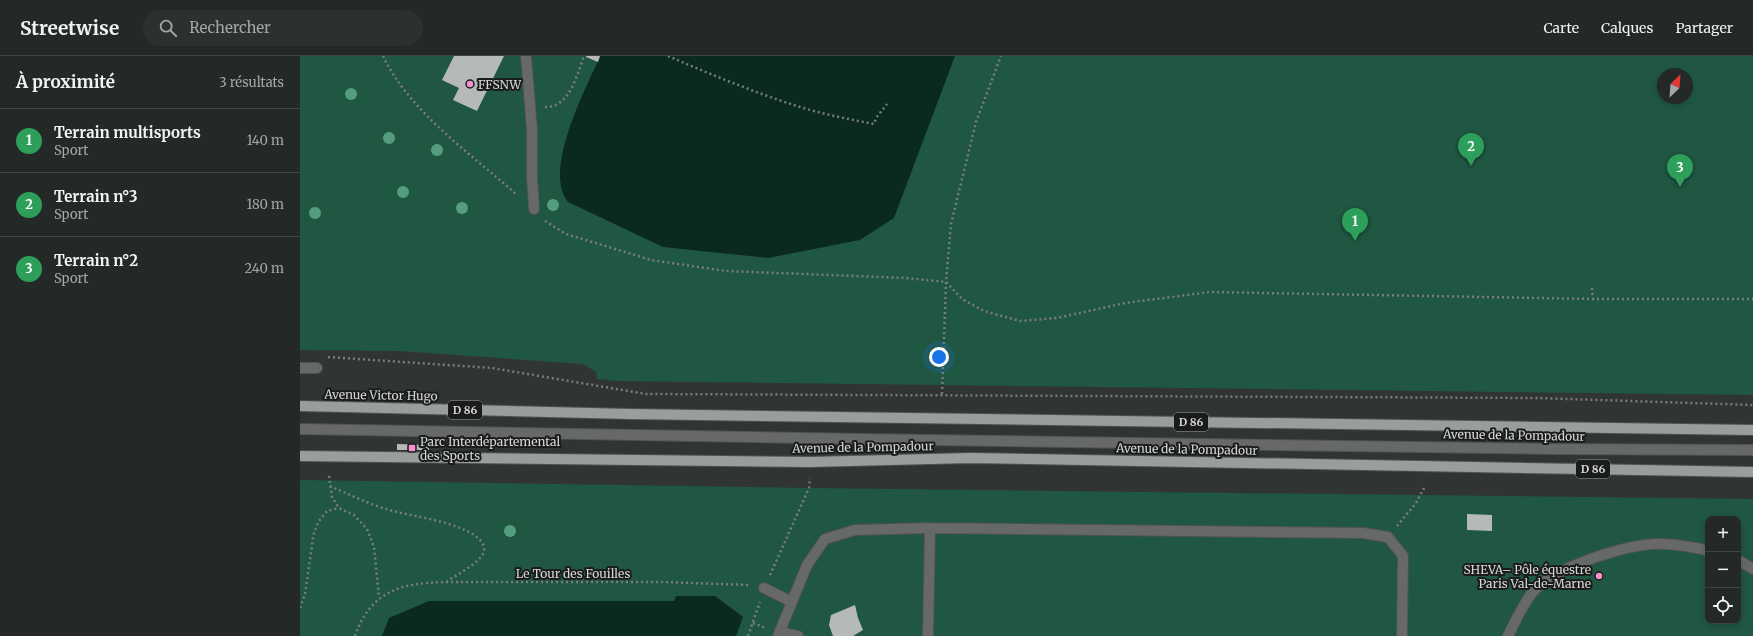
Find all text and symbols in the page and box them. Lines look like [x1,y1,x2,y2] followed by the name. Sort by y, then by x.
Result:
[143,10,423,46] search box
[20,16,119,40] text: Streetwise
[157,17,179,39] icon: search
[189,18,271,37] text: Rechercher
[1543,19,1579,37] text: Carte
[1601,19,1653,37] text: Calques
[1675,19,1733,37] text: Partager
[1657,68,1693,104] north arrow
[16,71,115,93] text: À proximité
[219,74,284,91] text: 3 résultats
[478,77,522,92] place label: FFSNW
[465,79,475,89] marker: FFSNW
[54,123,201,142] text: Terrain multisports
[26,132,32,149] text: 1
[247,132,284,149] text: 140 m
[1458,133,1484,166] pin: 2
[54,142,88,159] text: Sport
[1667,154,1693,187] pin: 3
[54,187,138,206] text: Terrain n°3
[25,196,33,213] text: 2
[246,196,284,213] text: 180 m
[54,206,88,223] text: Sport
[1342,208,1368,241] pin: 1
[54,251,138,270] text: Terrain n°2
[25,260,33,277] text: 3
[244,260,284,277] text: 240 m
[54,270,88,287] text: Sport
[929,347,949,367] your location
[323,386,438,403] street label: Avenue Victor Hugo
[448,401,482,419] road number: D 86
[1174,413,1208,431] road number: D 86
[1442,426,1586,444] street label: Avenue de la Pompadour
[420,434,561,463] place label: Parc Interdépartemental des Sports
[791,438,935,456] street label: Avenue de la Pompadour
[1115,440,1259,458] street label: Avenue de la Pompadour
[407,443,417,453] marker: Parc Interdépartemental des Sports
[1576,460,1610,478] road number: D 86
[1705,516,1741,624] map controls
[1705,516,1741,552] button: +
[1705,552,1741,588] button: −
[1464,562,1591,591] place label: SHEVA– Pôle équestre Paris Val-de-Marne
[516,566,630,581] street label: Le Tour des Fouilles
[1594,571,1604,581] marker: SHEVA– Pôle équestre Paris Val-de-Marne
[1705,588,1741,624] button: locate

